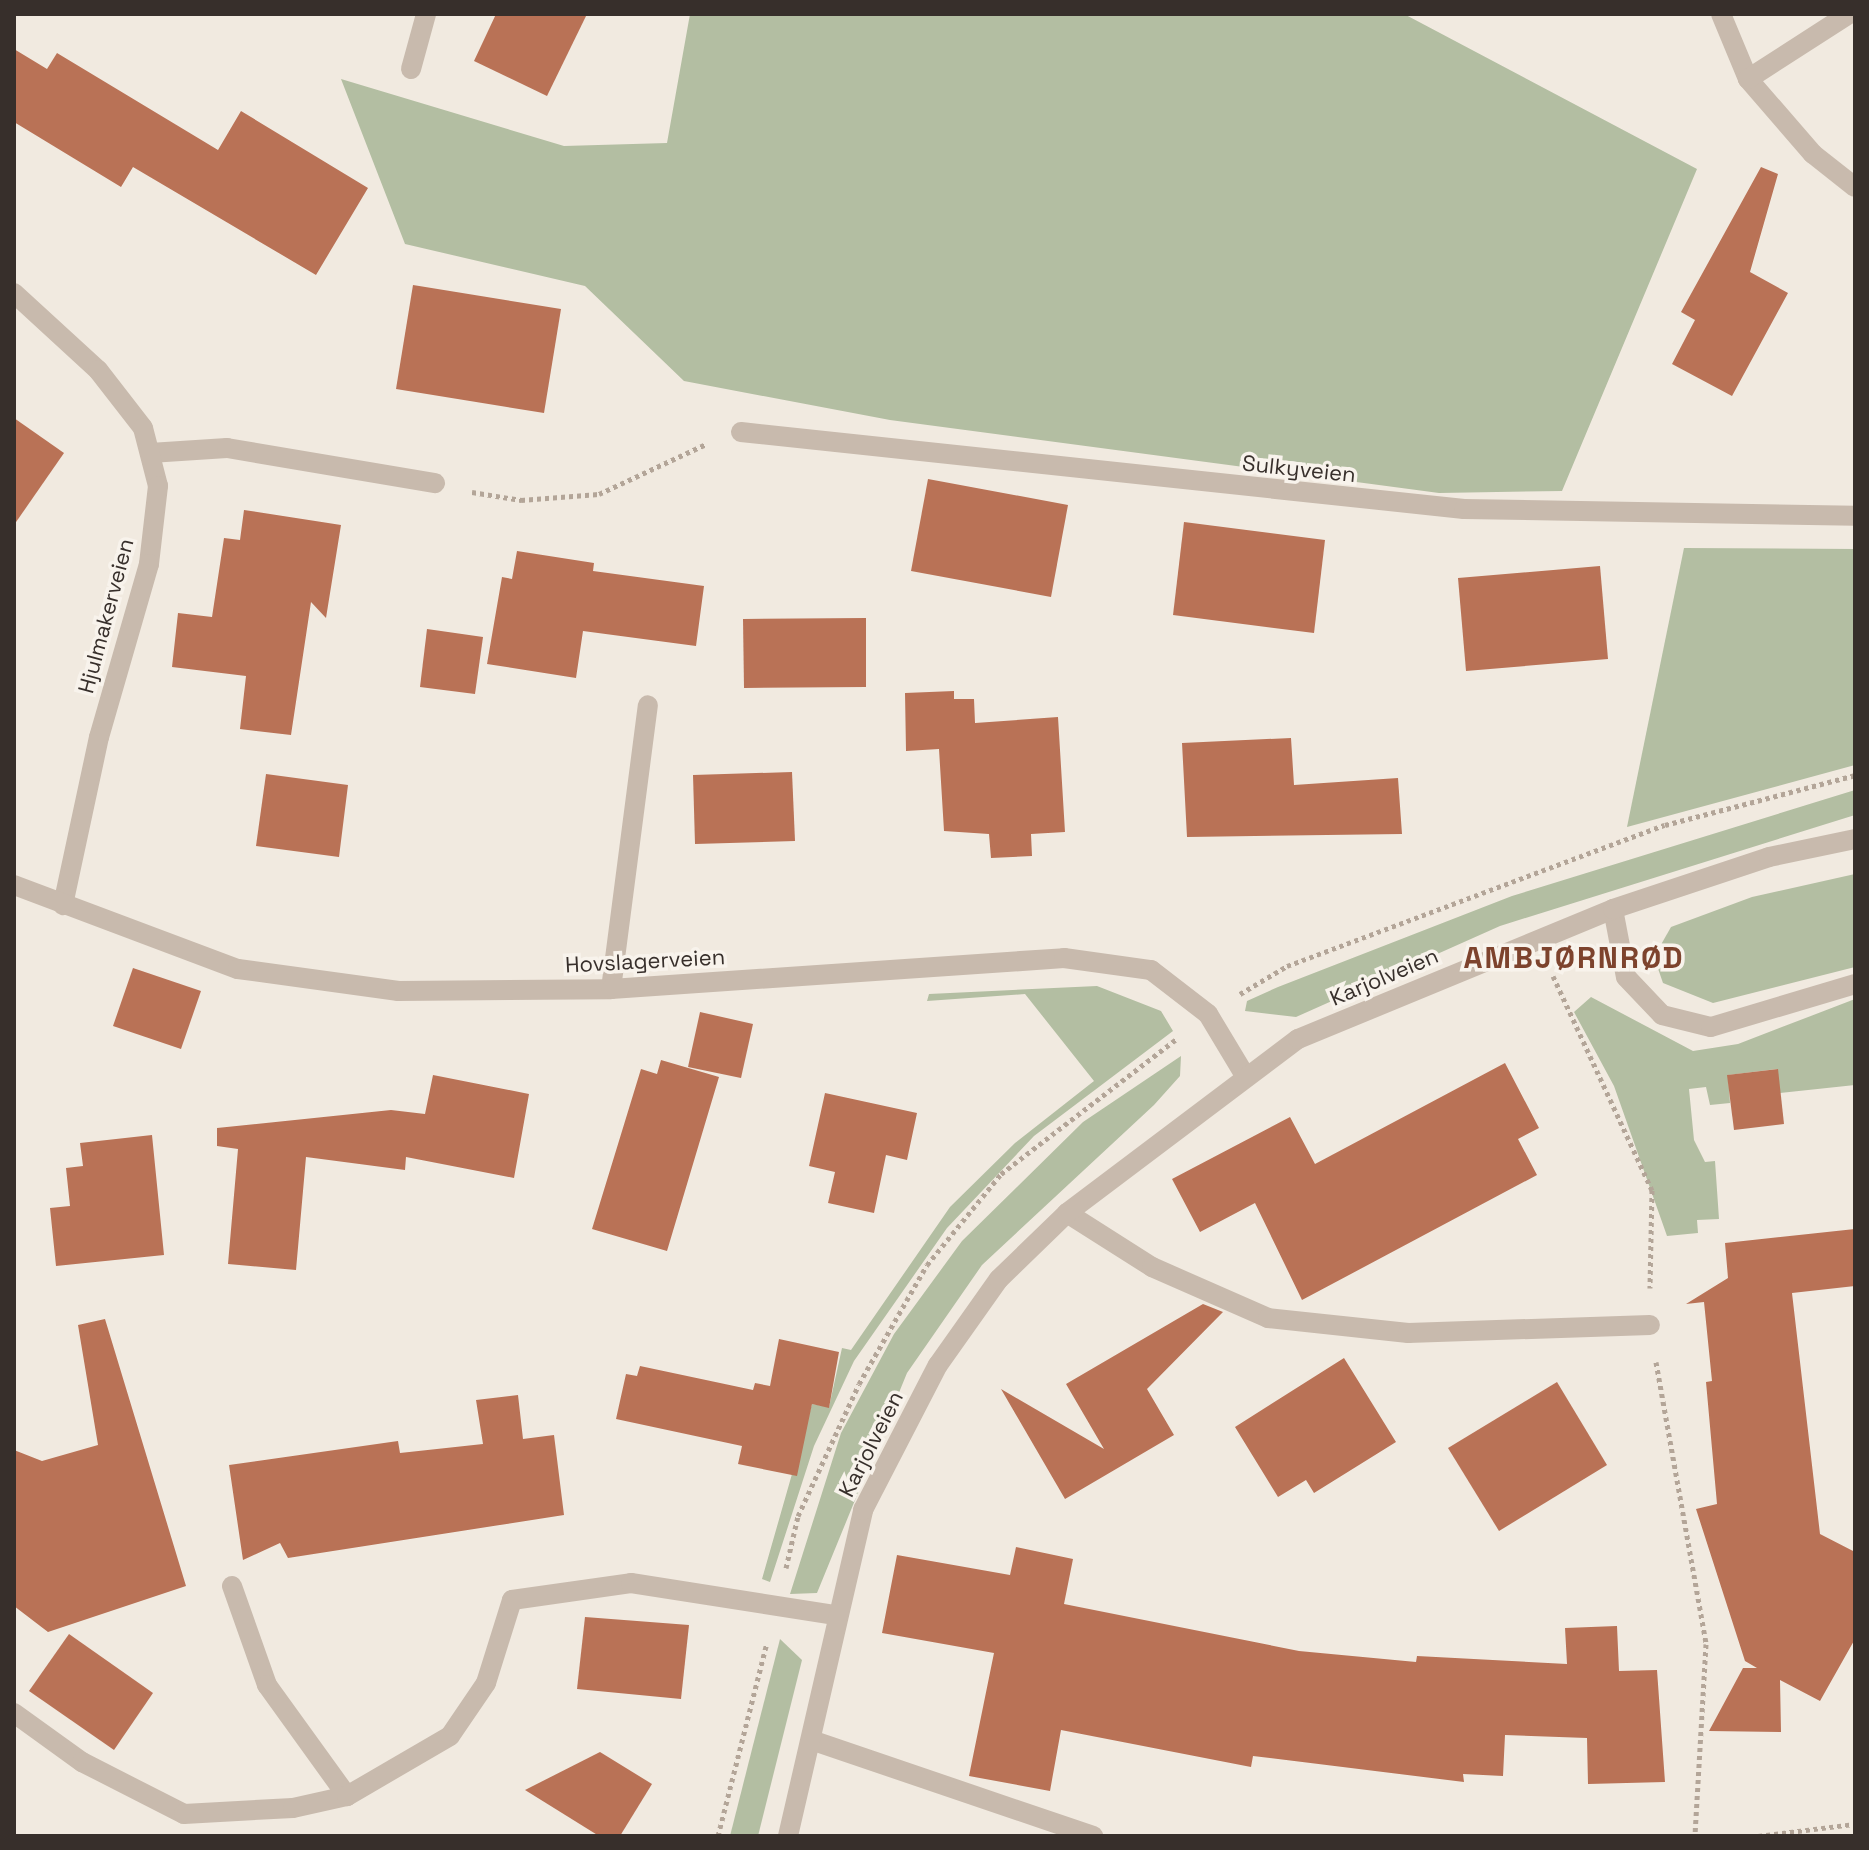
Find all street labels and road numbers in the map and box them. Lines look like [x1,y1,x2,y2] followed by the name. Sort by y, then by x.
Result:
[1241,450,1357,488] street label: Sulkyveien
[73,536,139,696] street label: Hjulmakerveien
[1326,942,1442,1012] street label: Karjolveien
[564,944,726,978] street label: Hovslagerveien
[833,1387,909,1501] street label: Karjolveien

